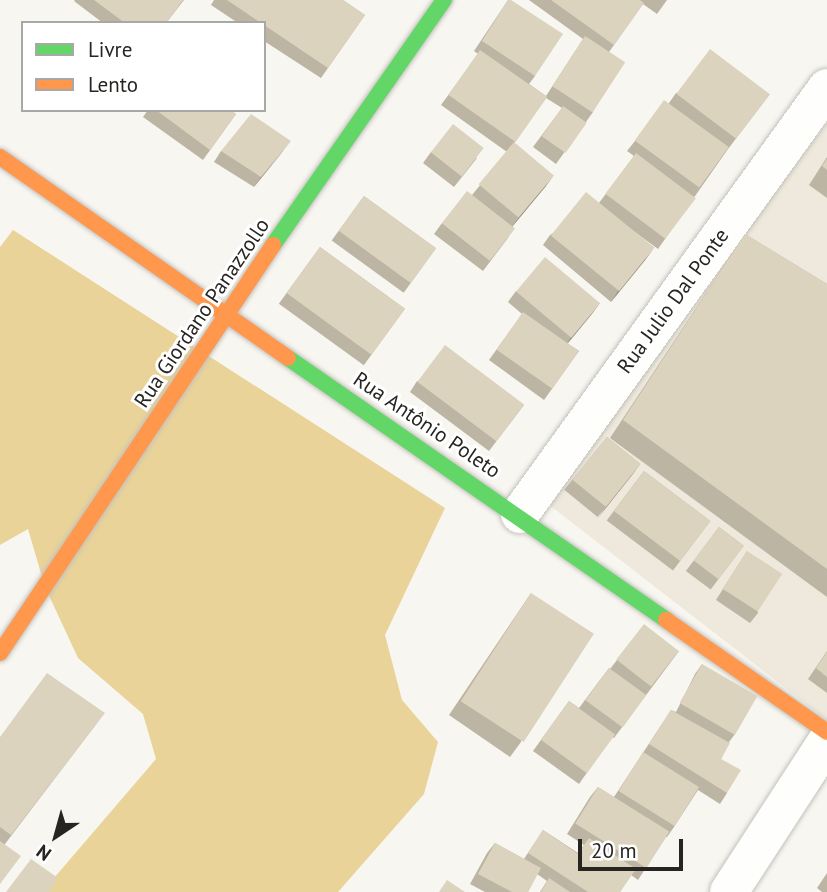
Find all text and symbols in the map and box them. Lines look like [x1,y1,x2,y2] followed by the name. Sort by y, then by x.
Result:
[21,21,266,112] legend
[88,36,132,63] text: Livre
[88,71,138,98] text: Lento
[129,213,275,413] street label: Rua Giordano Panazzollo
[612,224,734,378] street label: Rua Julio Dal Ponte
[348,366,506,484] street label: Rua Antônio Poleto
[21,801,91,871] north arrow
[582,826,687,870] scale bar
[591,837,637,864] text: 20 m
[32,840,56,866] text: N

